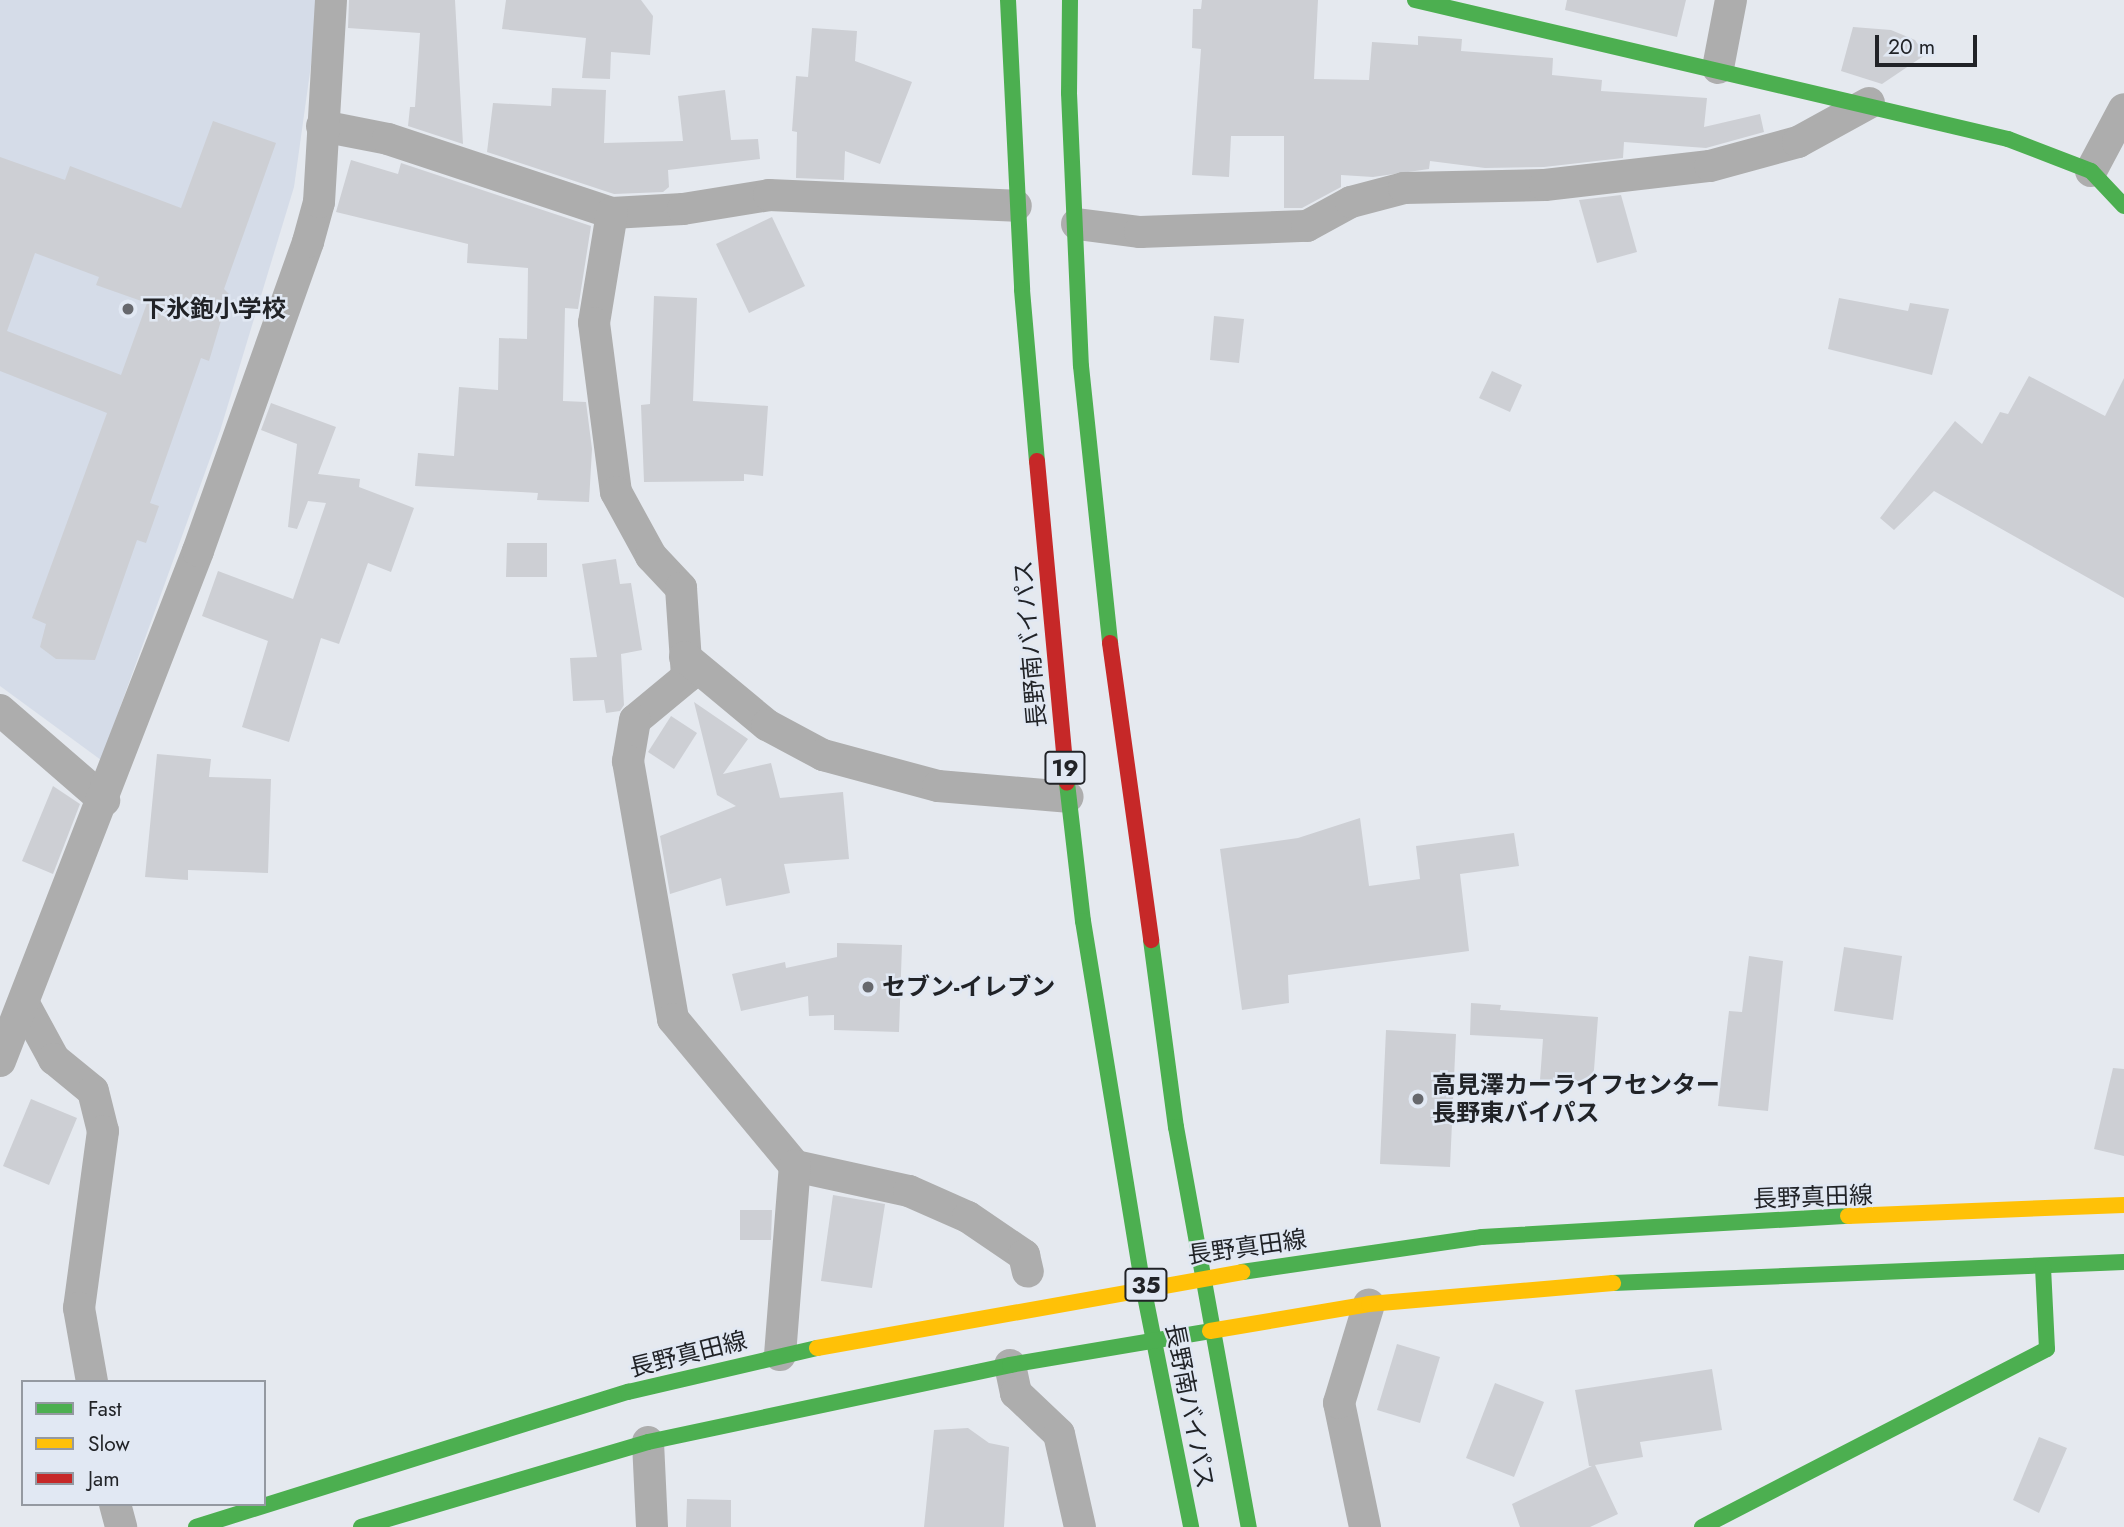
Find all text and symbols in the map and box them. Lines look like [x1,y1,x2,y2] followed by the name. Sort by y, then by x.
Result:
[1879,21,1980,65] scale bar
[1888,32,1935,62] text: 20 m
[142,295,286,323] place label: 下氷鉋小学校
[120,301,136,317] marker: 下氷鉋小学校
[1008,559,1052,729] street label: 長野南バイパス
[1044,748,1086,788] road number: 19
[882,973,1055,1001] place label: セブン-イレブン
[860,979,876,995] marker: セブン-イレブン
[1432,1071,1720,1127] place label: 高見澤カーライフセンター 長野東バイパス
[1410,1091,1426,1107] marker: 高見澤カーライフセンター 長野東バイパス
[1753,1181,1873,1213] street label: 長野真田線
[1186,1224,1308,1270] street label: 長野真田線
[1123,1266,1169,1304] road number: 35
[1160,1321,1220,1491] street label: 長野南バイパス
[626,1326,750,1382] street label: 長野真田線
[21,1380,266,1506] legend
[88,1394,121,1424] text: Fast
[88,1429,130,1459] text: Slow
[88,1464,120,1494] text: Jam

